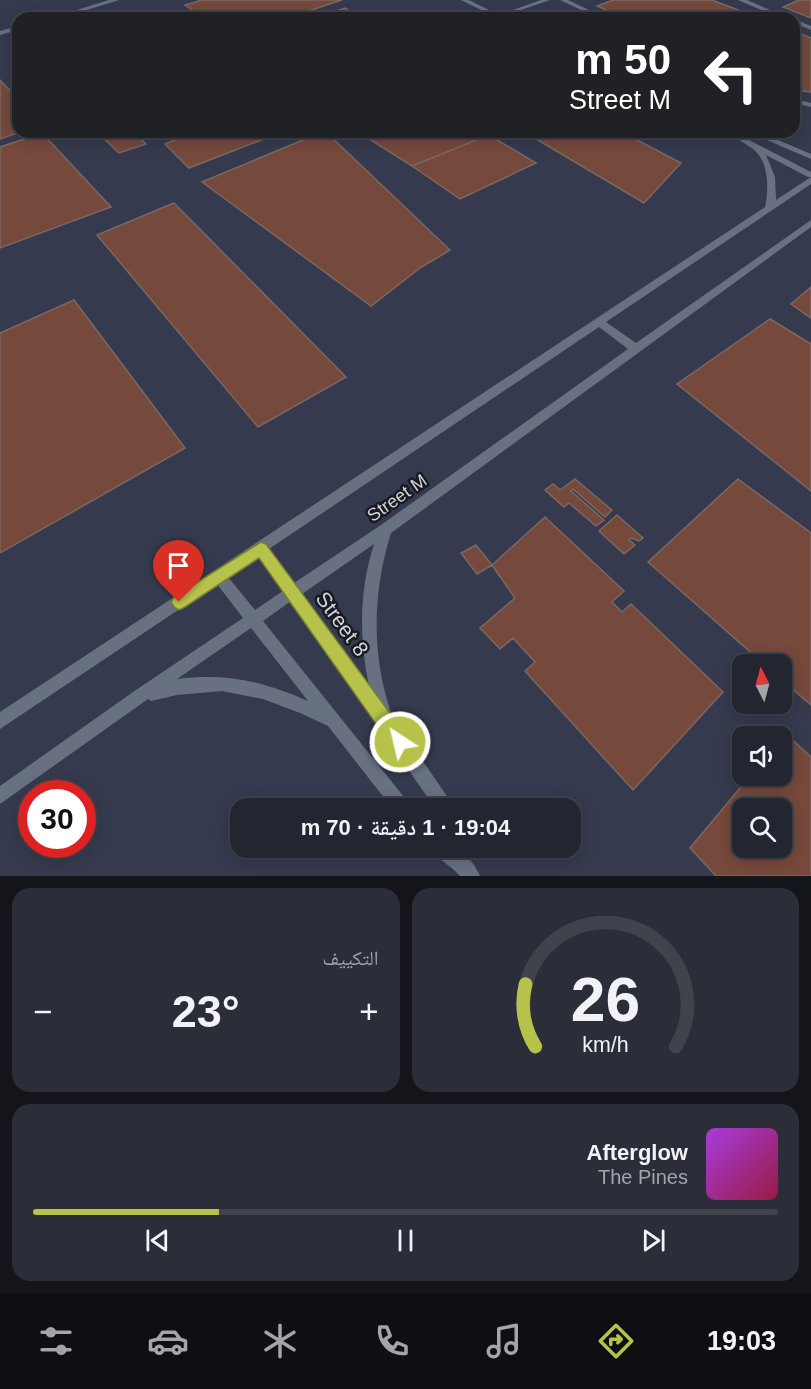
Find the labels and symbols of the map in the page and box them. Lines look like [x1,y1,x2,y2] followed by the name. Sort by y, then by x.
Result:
[363,470,431,526] street label: Street M
[153,540,204,602] pin
[311,587,373,660] street label: Street 8
[732,654,792,714] north arrow
[368,710,432,774] position arrow
[18,780,96,858] speed limit sign: 30

